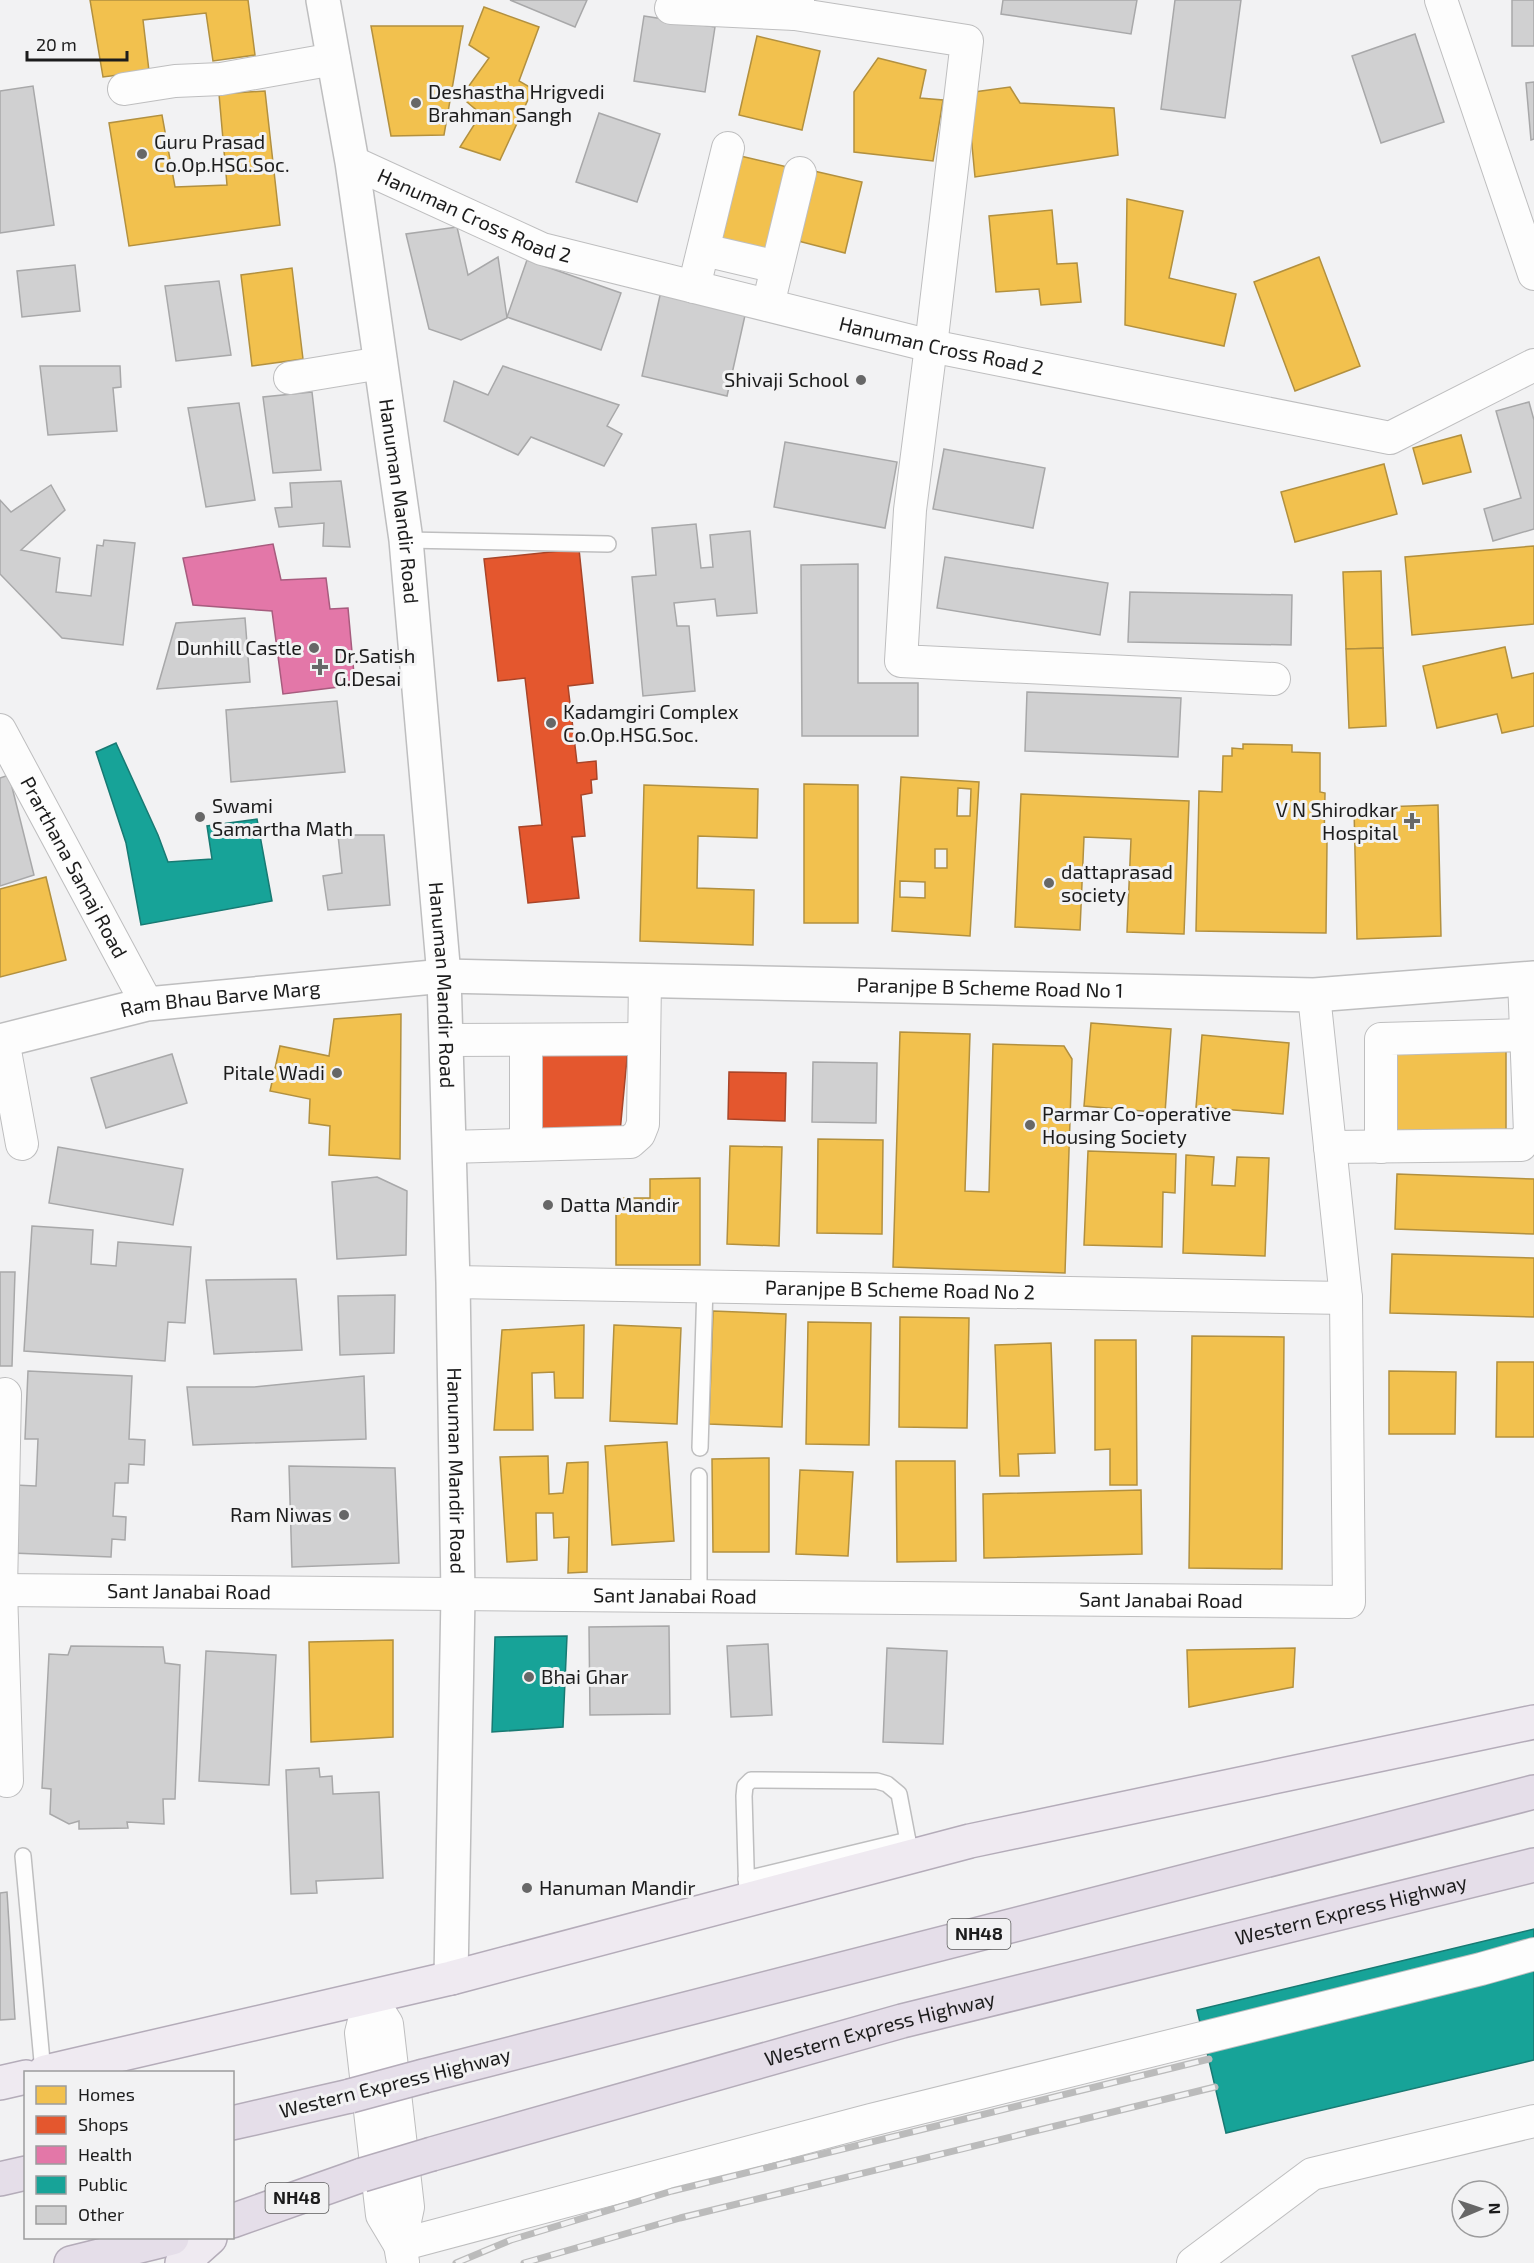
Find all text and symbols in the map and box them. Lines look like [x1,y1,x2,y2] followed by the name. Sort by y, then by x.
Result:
[27,24,128,62] scale bar
[36,33,77,55] text: 20 m
[428,79,605,126] place label: Deshastha Hrigvedi Brahman Sangh
[409,96,423,110] marker: Deshastha Hrigvedi Brahman Sangh
[154,129,289,176] place label: Guru Prasad Co.Op.HSG.Soc.
[135,147,149,161] marker: Guru Prasad Co.Op.HSG.Soc.
[374,162,574,267] street label: Hanuman Cross Road 2
[837,311,1046,379] street label: Hanuman Cross Road 2
[724,367,849,391] place label: Shivaji School
[854,373,868,387] marker: Shivaji School
[375,397,425,605] street label: Hanuman Mandir Road
[176,635,302,659] place label: Dunhill Castle
[307,641,321,655] marker: Dunhill Castle
[334,643,415,690] place label: Dr.Satish G.Desai
[311,658,329,676] marker: Dr.Satish G.Desai
[563,699,739,746] place label: Kadamgiri Complex Co.Op.HSG.Soc.
[544,716,558,730] marker: Kadamgiri Complex Co.Op.HSG.Soc.
[16,772,133,962] street label: Prarthana Samaj Road
[212,793,353,840] place label: Swami Samartha Math
[1276,797,1398,844] place label: V N Shirodkar Hospital
[193,810,207,824] marker: Swami Samartha Math
[1403,812,1421,830] marker: V N Shirodkar Hospital
[1061,859,1173,906] place label: dattaprasad society
[1042,876,1056,890] marker: dattaprasad society
[425,881,460,1089] street label: Hanuman Mandir Road
[856,972,1124,1002] street label: Paranjpe B Scheme Road No 1
[118,975,321,1021] street label: Ram Bhau Barve Marg
[223,1060,325,1084] place label: Pitale Wadi
[330,1066,344,1080] marker: Pitale Wadi
[1042,1101,1232,1148] place label: Parmar Co-operative Housing Society
[1023,1118,1037,1132] marker: Parmar Co-operative Housing Society
[560,1192,680,1216] place label: Datta Mandir
[541,1198,555,1212] marker: Datta Mandir
[765,1275,1035,1303] street label: Paranjpe B Scheme Road No 2
[443,1367,471,1574] street label: Hanuman Mandir Road
[230,1502,332,1526] place label: Ram Niwas
[337,1508,351,1522] marker: Ram Niwas
[107,1578,271,1603] street label: Sant Janabai Road
[593,1582,757,1608] street label: Sant Janabai Road
[1079,1587,1243,1612] street label: Sant Janabai Road
[541,1664,629,1688] place label: Bhai Ghar
[522,1670,536,1684] marker: Bhai Ghar
[1232,1869,1470,1949] street label: Western Express Highway
[539,1875,696,1899] place label: Hanuman Mandir
[520,1881,534,1895] marker: Hanuman Mandir
[948,1919,1010,1949] road number: NH48
[761,1985,998,2070] street label: Western Express Highway
[277,2042,513,2122] street label: Western Express Highway
[24,2071,234,2239] legend
[78,2083,135,2105] text: Homes
[78,2113,128,2135] text: Shops
[78,2143,132,2165] text: Health
[78,2173,128,2195] text: Public
[1450,2179,1510,2239] north arrow
[266,2183,328,2213] road number: NH48
[1486,2202,1505,2215] text: N
[78,2203,124,2225] text: Other

